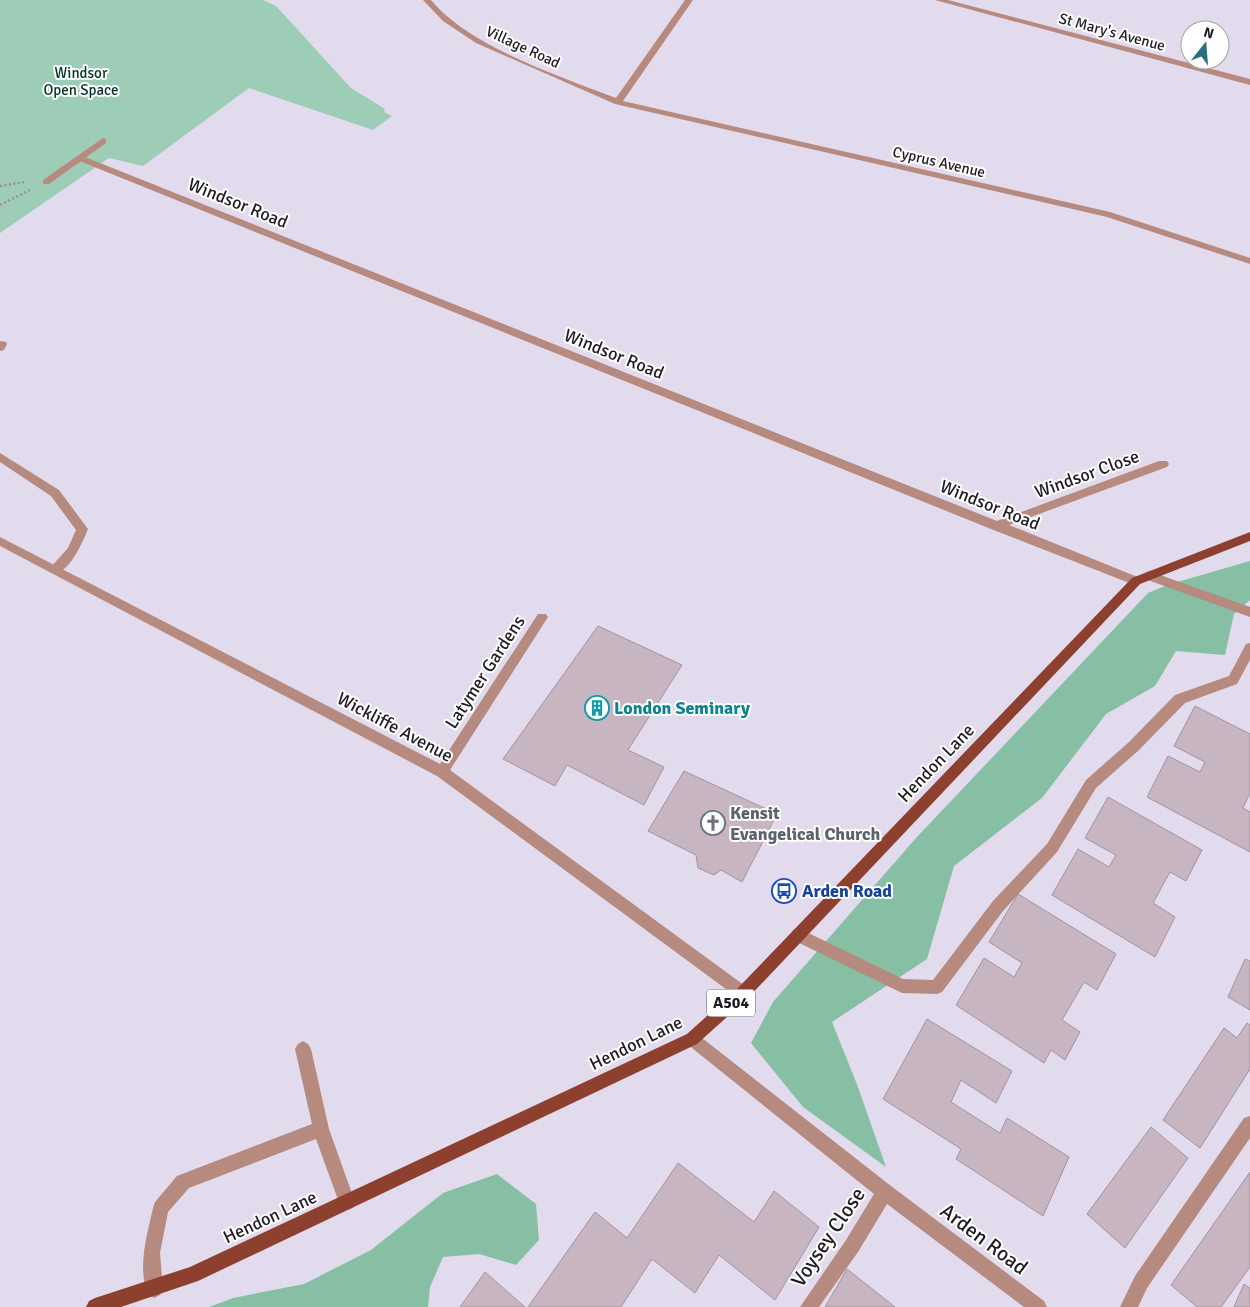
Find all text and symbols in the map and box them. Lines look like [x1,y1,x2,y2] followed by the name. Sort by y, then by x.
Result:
[1057,9,1167,55] street label: St Mary's Avenue
[1180,20,1230,70] north arrow
[483,22,563,72] street label: Village Road
[1202,23,1216,43] text: N
[43,64,119,99] park label: Windsor Open Space
[891,143,987,181] street label: Cyprus Avenue
[185,173,291,233] street label: Windsor Road
[561,324,667,384] street label: Windsor Road
[1032,445,1142,503] street label: Windsor Close
[937,475,1043,535] street label: Windsor Road
[440,611,530,733] street label: Latymer Gardens
[333,687,457,767] street label: Wickliffe Avenue
[584,695,610,721] building icon: London Seminary
[614,697,750,719] place label: London Seminary
[893,719,979,807] street label: Hendon Lane
[730,802,880,845] place label: Kensit Evangelical Church
[700,810,726,836] church icon: Kensit Evangelical Church
[771,878,797,904] bus stop icon: Arden Road
[802,880,892,902] place label: Arden Road
[707,990,755,1016] road number: A504
[586,1011,686,1075] street label: Hendon Lane
[785,1182,871,1292] street label: Voysey Close
[220,1186,320,1248] street label: Hendon Lane
[935,1198,1033,1280] street label: Arden Road

